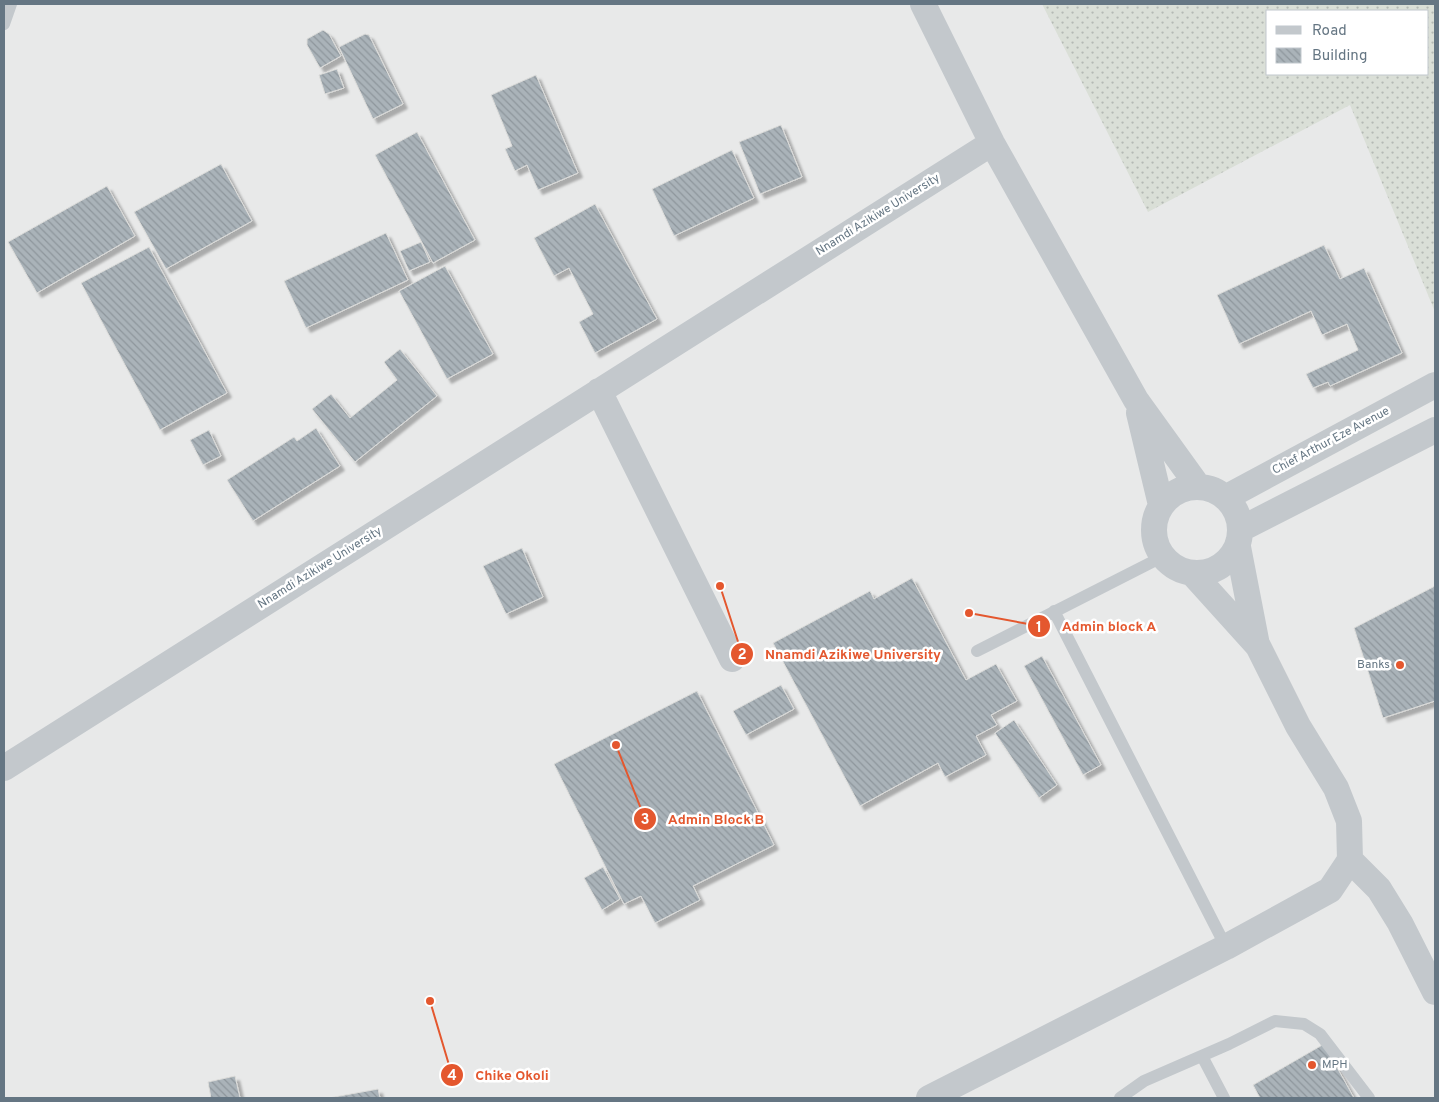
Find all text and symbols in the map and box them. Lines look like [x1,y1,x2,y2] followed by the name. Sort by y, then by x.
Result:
[1266,10,1429,75] legend
[1312,22,1347,41] text: Road
[1312,47,1367,66] text: Building
[813,170,943,260] street label: Nnamdi Azikiwe University
[1270,403,1392,479] street label: Chief Arthur Eze Avenue
[255,523,385,613] street label: Nnamdi Azikiwe University
[1027,612,1167,641] callout: Admin block A
[1036,619,1042,638] text: 1
[1062,619,1156,636] text: Admin block A
[730,639,951,668] callout: Nnamdi Azikiwe University
[737,646,747,665] text: 2
[765,647,941,664] text: Nnamdi Azikiwe University
[1357,657,1390,673] place label: Banks
[1394,659,1406,671] marker: Banks
[633,805,774,834] callout: Admin Block B
[641,811,650,830] text: 3
[668,812,764,829] text: Admin Block B
[1322,1057,1348,1073] place label: MPH
[1306,1059,1318,1071] marker: MPH
[440,1060,558,1089] callout: Chike Okoli
[447,1067,457,1086] text: 4
[475,1068,549,1085] text: Chike Okoli

